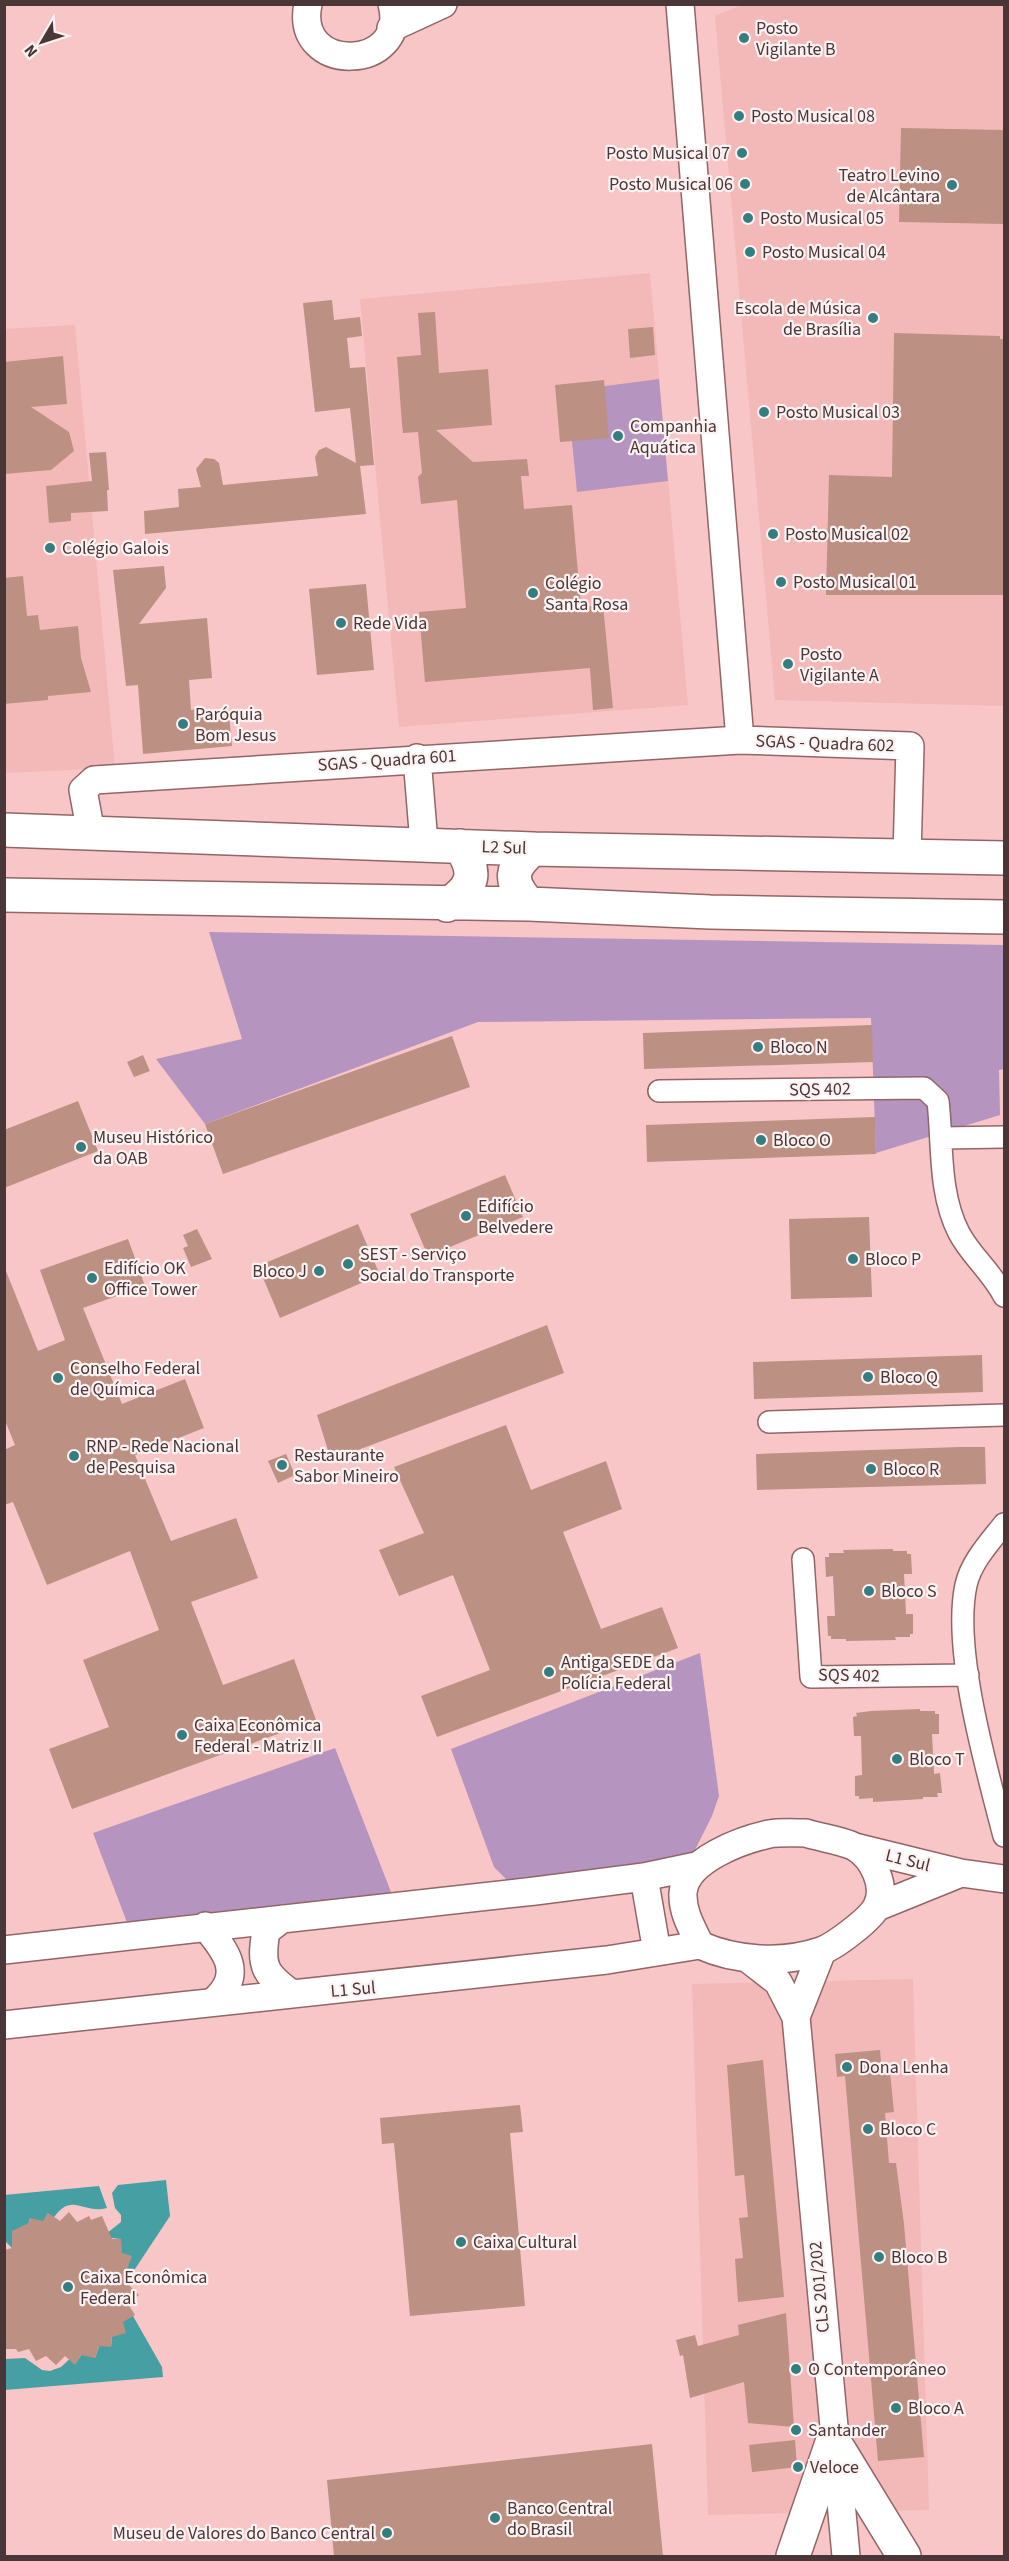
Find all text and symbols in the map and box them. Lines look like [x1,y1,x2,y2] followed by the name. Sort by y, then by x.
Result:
[12,12,72,72] north arrow
[756,16,836,62] place label: Posto Vigilante B
[737,31,751,45] marker: Posto Vigilante B
[19,40,43,62] text: N
[751,104,875,129] place label: Posto Musical 08
[732,109,746,123] marker: Posto Musical 08
[606,141,730,166] place label: Posto Musical 07
[735,146,749,160] marker: Posto Musical 07
[839,163,940,209] place label: Teatro Levino de Alcântara
[609,172,733,197] place label: Posto Musical 06
[738,177,752,191] marker: Posto Musical 06
[945,178,959,192] marker: Teatro Levino de Alcântara
[760,206,884,231] place label: Posto Musical 05
[741,211,755,225] marker: Posto Musical 05
[762,240,886,265] place label: Posto Musical 04
[743,245,757,259] marker: Posto Musical 04
[735,296,861,342] place label: Escola de Música de Brasília
[866,311,880,325] marker: Escola de Música de Brasília
[776,400,900,425] place label: Posto Musical 03
[757,405,771,419] marker: Posto Musical 03
[630,414,717,460] place label: Companhia Aquática
[611,429,625,443] marker: Companhia Aquática
[785,522,909,547] place label: Posto Musical 02
[766,527,780,541] marker: Posto Musical 02
[62,536,169,561] place label: Colégio Galois
[43,541,57,555] marker: Colégio Galois
[793,570,917,595] place label: Posto Musical 01
[545,571,628,617] place label: Colégio Santa Rosa
[774,575,788,589] marker: Posto Musical 01
[526,586,540,600] marker: Colégio Santa Rosa
[353,611,427,636] place label: Rede Vida
[334,616,348,630] marker: Rede Vida
[800,642,879,688] place label: Posto Vigilante A
[781,657,795,671] marker: Posto Vigilante A
[195,702,276,748] place label: Paróquia Bom Jesus
[176,717,190,731] marker: Paróquia Bom Jesus
[755,729,895,758] street label: SGAS - Quadra 602
[317,743,457,778] street label: SGAS - Quadra 601
[481,834,527,861] street label: L2 Sul
[770,1035,828,1060] place label: Bloco N
[751,1040,765,1054] marker: Bloco N
[789,1076,851,1103] street label: SQS 402
[93,1125,213,1171] place label: Museu Histórico da OAB
[773,1128,831,1153] place label: Bloco O
[754,1133,768,1147] marker: Bloco O
[74,1140,88,1154] marker: Museu Histórico da OAB
[478,1194,553,1240] place label: Edifício Belvedere
[459,1209,473,1223] marker: Edifício Belvedere
[360,1242,515,1288] place label: SEST - Serviço Social do Transporte
[865,1247,921,1272] place label: Bloco P
[846,1252,860,1266] marker: Bloco P
[104,1256,198,1302] place label: Edifício OK Office Tower
[341,1257,355,1271] marker: SEST - Serviço Social do Transporte
[252,1259,307,1284] place label: Bloco J
[312,1264,326,1278] marker: Bloco J
[85,1271,99,1285] marker: Edifício OK Office Tower
[70,1356,200,1402] place label: Conselho Federal de Química
[880,1365,938,1390] place label: Bloco Q
[861,1370,875,1384] marker: Bloco Q
[51,1371,65,1385] marker: Conselho Federal de Química
[86,1434,239,1480] place label: RNP - Rede Nacional de Pesquisa
[294,1443,399,1489] place label: Restaurante Sabor Mineiro
[67,1449,81,1463] marker: RNP - Rede Nacional de Pesquisa
[883,1457,939,1482] place label: Bloco R
[275,1458,289,1472] marker: Restaurante Sabor Mineiro
[864,1462,878,1476] marker: Bloco R
[881,1579,937,1604] place label: Bloco S
[862,1584,876,1598] marker: Bloco S
[561,1650,675,1696] place label: Antiga SEDE da Polícia Federal
[818,1662,880,1689] street label: SQS 402
[542,1665,556,1679] marker: Antiga SEDE da Polícia Federal
[194,1713,322,1759] place label: Caixa Econômica Federal - Matriz II
[175,1728,189,1742] marker: Caixa Econômica Federal - Matriz II
[909,1747,965,1772] place label: Bloco T
[890,1752,904,1766] marker: Bloco T
[883,1843,933,1878] street label: L1 Sul
[329,1975,377,2004] street label: L1 Sul
[859,2055,949,2080] place label: Dona Lenha
[840,2060,854,2074] marker: Dona Lenha
[880,2117,936,2142] place label: Bloco C
[861,2122,875,2136] marker: Bloco C
[473,2230,577,2255] place label: Caixa Cultural
[454,2235,468,2249] marker: Caixa Cultural
[803,2240,836,2334] street label: CLS 201/202
[891,2245,948,2270] place label: Bloco B
[872,2250,886,2264] marker: Bloco B
[80,2265,207,2311] place label: Caixa Econômica Federal
[61,2280,75,2294] marker: Caixa Econômica Federal
[808,2357,946,2382] place label: O Contemporâneo
[789,2362,803,2376] marker: O Contemporâneo
[908,2396,964,2421] place label: Bloco A
[889,2401,903,2415] marker: Bloco A
[808,2418,887,2443] place label: Santander
[789,2423,803,2437] marker: Santander
[810,2455,859,2480] place label: Veloce
[791,2460,805,2474] marker: Veloce
[507,2496,612,2542] place label: Banco Central do Brasil
[488,2511,502,2525] marker: Banco Central do Brasil
[113,2521,375,2546] place label: Museu de Valores do Banco Central
[380,2526,394,2540] marker: Museu de Valores do Banco Central

